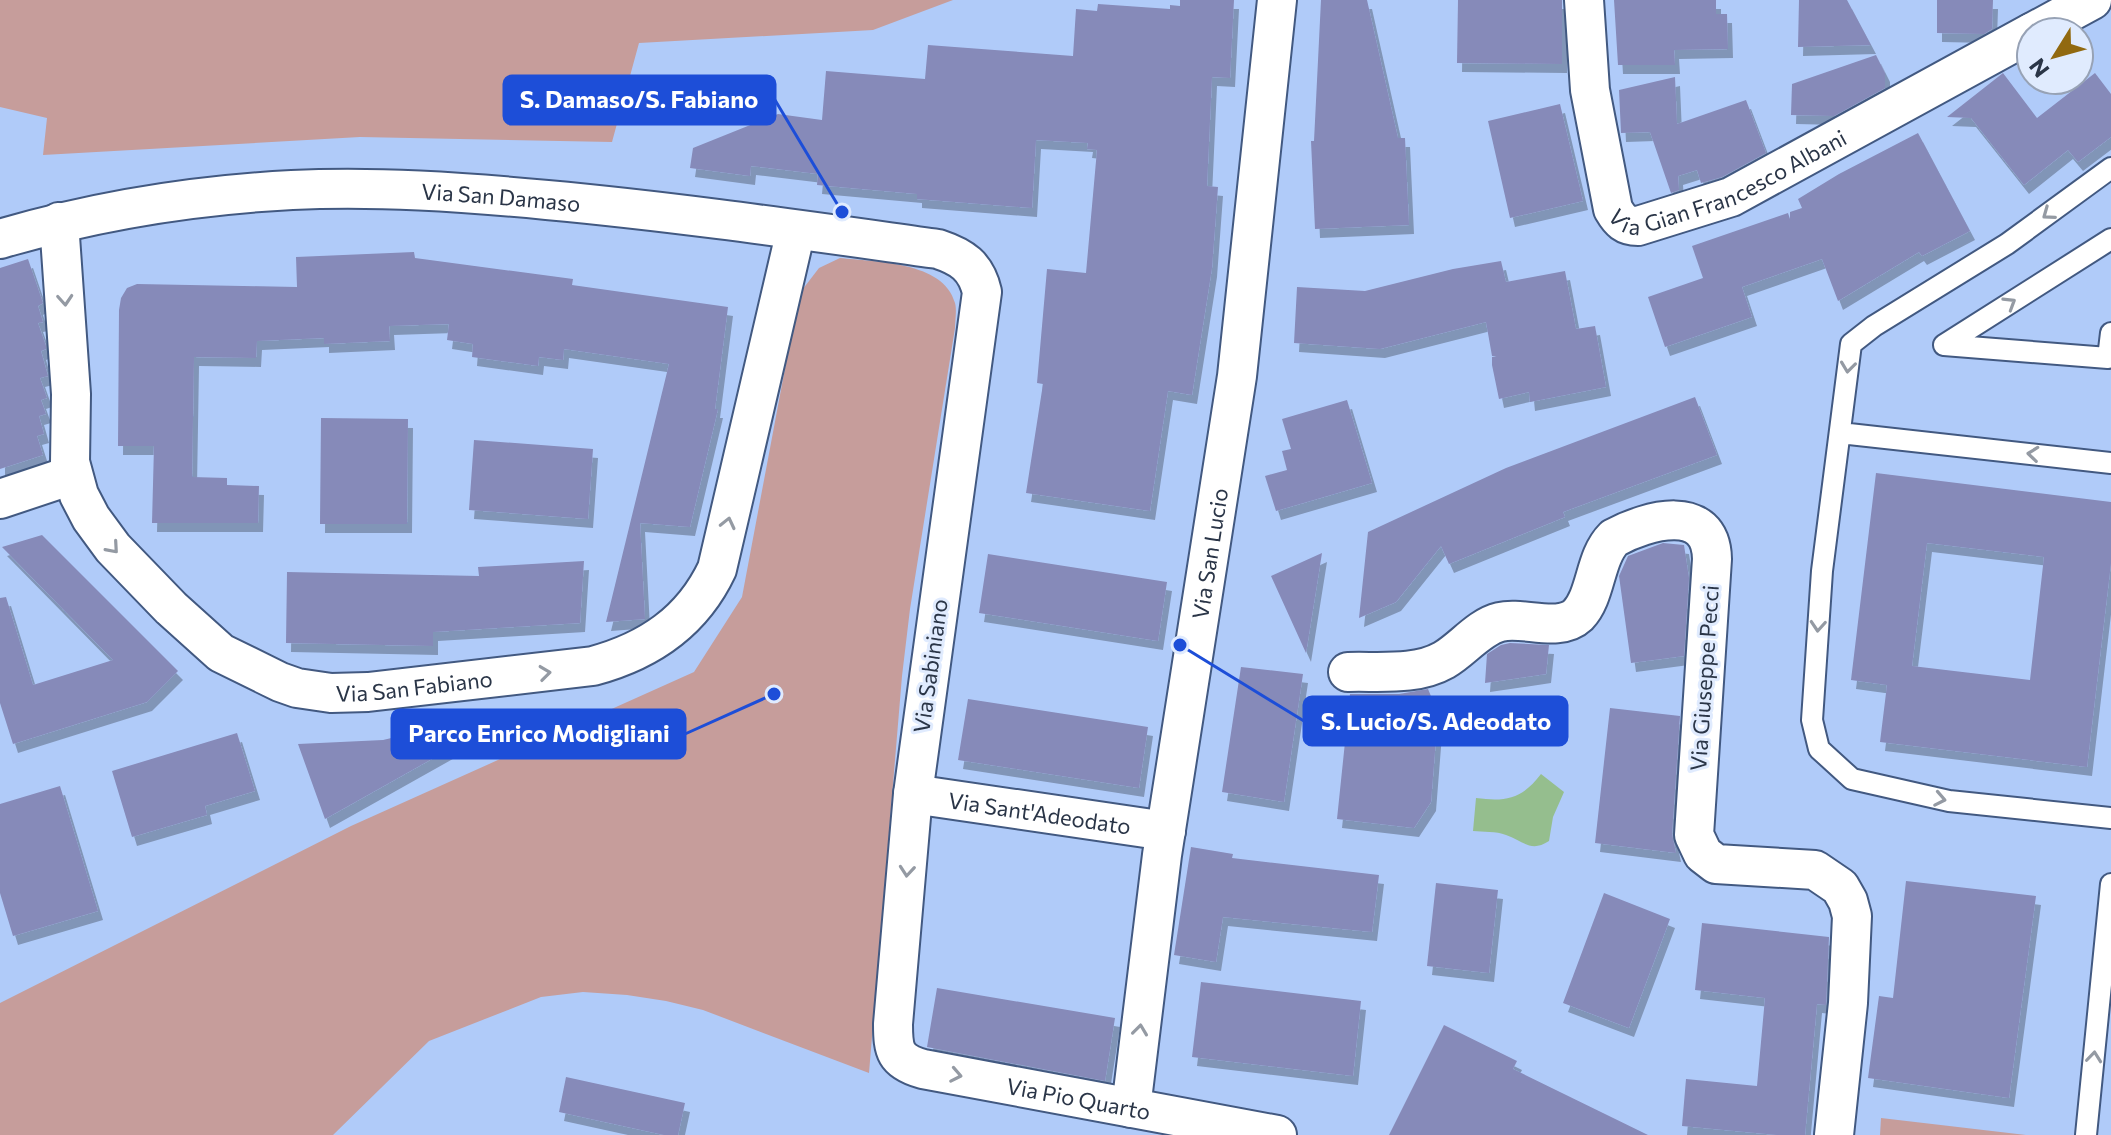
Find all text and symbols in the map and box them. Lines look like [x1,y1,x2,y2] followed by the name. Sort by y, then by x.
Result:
[2015,16,2095,96] north arrow
[2023,54,2054,83] text: N
[504,76,775,124] callout: S. Damaso/S. Fabiano
[520,84,758,113] text: S. Damaso/S. Fabiano
[1603,123,1851,240] street label: Via Gian Francesco Albani
[421,177,582,217] street label: Via San Damaso
[2042,204,2057,219] one-way arrow
[56,293,73,306] one-way arrow
[2001,298,2015,313] one-way arrow
[1840,360,1857,374] one-way arrow
[2027,446,2040,463] one-way arrow
[1186,486,1233,621] street label: Via San Lucio
[718,516,735,530] one-way arrow
[103,538,118,553] one-way arrow
[1684,584,1724,772] street label: Via Giuseppe Pecci
[907,597,953,735] street label: Via Sabiniano
[1810,620,1827,633] one-way arrow
[335,664,494,706] street label: Via San Fabiano
[538,665,551,682] one-way arrow
[1304,697,1567,745] callout: S. Lucio/S. Adeodato
[1321,706,1551,735] text: S. Lucio/S. Adeodato
[392,710,685,758] callout: Parco Enrico Modigliani
[408,718,670,747] text: Parco Enrico Modigliani
[947,786,1133,839] street label: Via Sant'Adeodato
[1934,789,1947,806] one-way arrow
[899,865,916,878] one-way arrow
[1132,1023,1149,1036] one-way arrow
[2085,1050,2102,1063] one-way arrow
[949,1066,963,1083] one-way arrow
[1004,1071,1153,1125] street label: Via Pio Quarto

